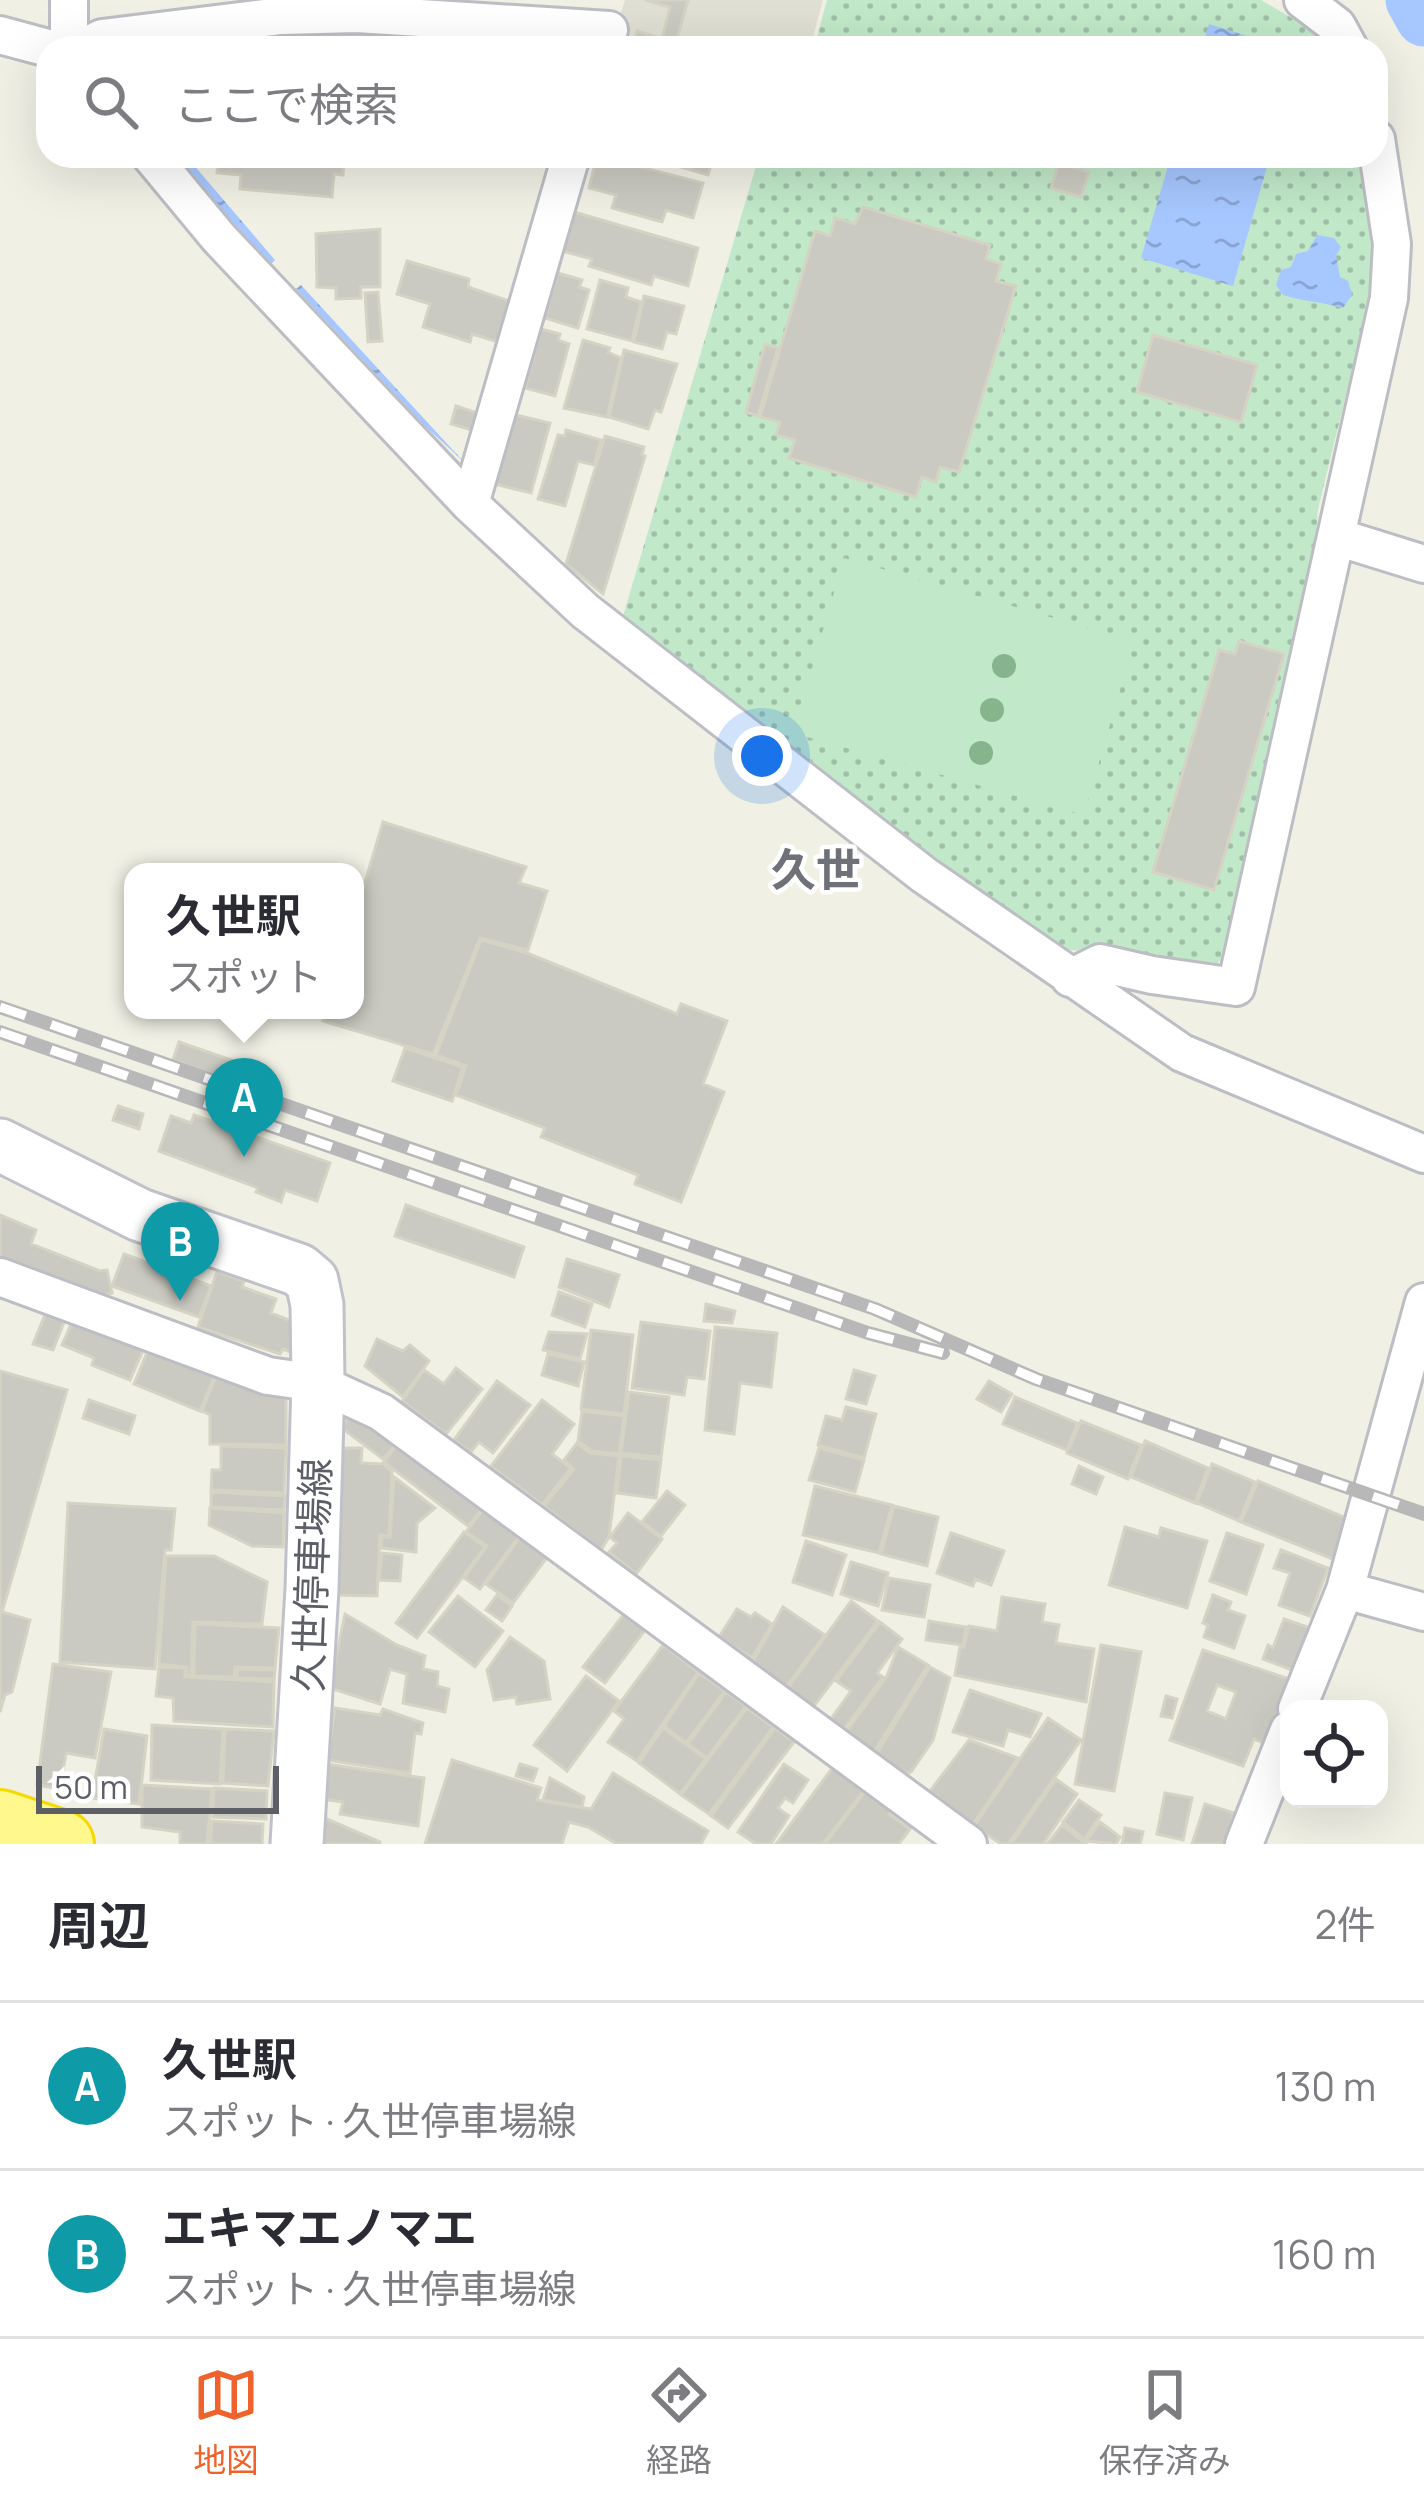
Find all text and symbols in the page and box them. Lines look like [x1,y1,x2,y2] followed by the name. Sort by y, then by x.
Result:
[36,36,1388,168] search box
[78,69,144,135] icon: search
[174,73,399,135] text: ここで検索
[732,726,792,786] your location
[771,838,861,900] district label: 久世
[124,863,364,1019] popup
[166,884,301,946] text: 久世駅
[166,949,322,1003] text: スポット
[205,1058,283,1157] pin: A
[141,1202,219,1301] pin: B
[280,1457,342,1693] street label: 久世停車場線
[1280,1700,1388,1808] map controls
[1280,1700,1388,1808] button: locate
[36,1760,279,1813] scale bar
[54,1764,128,1809] text: 50 m
[48,1890,150,1959] text: 周辺
[1315,1897,1376,1951] text: 2件
[162,2028,297,2090] text: 久世駅
[74,2059,100,2113] text: A
[1275,2059,1376,2113] text: 130 m
[162,2093,576,2147] text: スポット · 久世停車場線
[162,2196,477,2258] text: エキマエノマエ
[75,2227,99,2281] text: B
[1272,2227,1376,2281] text: 160 m
[162,2261,576,2315] text: スポット · 久世停車場線
[193,2362,259,2482] tab: 地図
[646,2362,712,2482] tab: 経路
[1099,2362,1231,2482] tab: 保存済み

